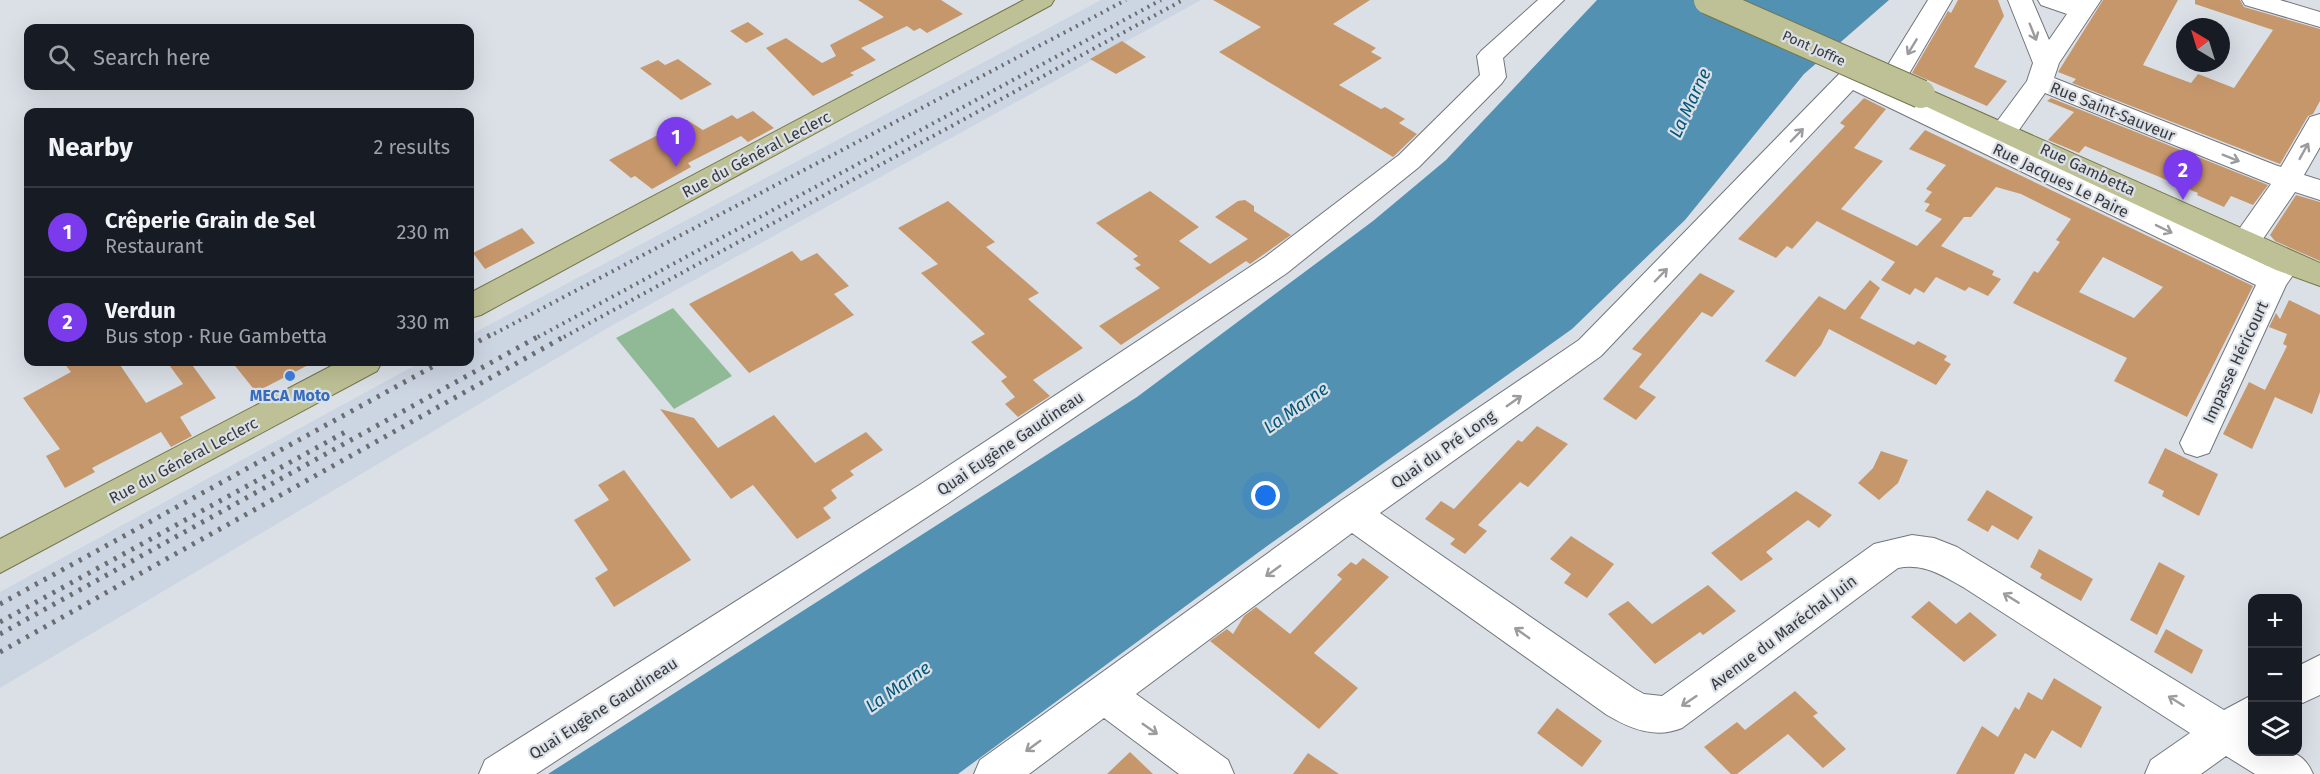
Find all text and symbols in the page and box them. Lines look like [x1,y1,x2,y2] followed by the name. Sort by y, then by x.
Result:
[2176,18,2230,72] north arrow
[2028,22,2039,40] one-way arrow
[24,24,474,90] search box
[1780,27,1848,70] street label: Pont Joffre
[1905,38,1917,55] one-way arrow
[45,41,78,74] icon: search
[93,44,211,71] text: Search here
[1664,65,1716,141] water label: La Marne
[2048,78,2179,145] street label: Rue Saint-Sauveur
[679,107,834,202] street label: Rue du Général Leclerc
[656,118,696,167] pin: 1
[1789,127,1804,142] one-way arrow
[48,132,133,163] text: Nearby
[373,135,450,159] text: 2 results
[1990,139,2132,222] street label: Rue Jacques Le Paire
[2037,139,2138,200] street label: Rue Gambetta
[2299,143,2310,161] one-way arrow
[2164,150,2202,200] pin: 2
[2221,153,2240,164] one-way arrow
[105,207,316,234] text: Crêperie Grain de Sel
[63,220,72,244] text: 1
[397,220,450,244] text: 230 m
[2154,223,2172,235] one-way arrow
[105,234,203,258] text: Restaurant
[1654,267,1668,282] one-way arrow
[105,297,176,324] text: Verdun
[2199,298,2272,426] street label: Impasse Héricourt
[62,310,73,334] text: 2
[396,310,450,334] text: 330 m
[105,324,327,348] text: Bus stop · Rue Gambetta
[283,369,297,383] marker: MECA Moto
[1259,378,1333,438] water label: La Marne
[250,386,330,405] place label: MECA Moto
[933,387,1087,500] street label: Quai Eugène Gaudineau
[1505,395,1521,407] one-way arrow
[1387,406,1500,493] street label: Quai du Pré Long
[106,413,261,508] street label: Rue du Général Leclerc
[1251,481,1280,510] your location
[1265,564,1281,577] one-way arrow
[1706,571,1860,694] street label: Avenue du Maréchal Juin
[2002,591,2019,604] one-way arrow
[2248,594,2302,756] map controls
[2248,594,2302,648] button: +
[1515,627,1531,639] one-way arrow
[2248,648,2302,702] button: −
[526,653,681,763] street label: Quai Eugène Gaudineau
[861,657,935,717] water label: La Marne
[1681,695,1697,707] one-way arrow
[2168,695,2185,707] one-way arrow
[2248,702,2302,756] button: layers
[1142,723,1158,735] one-way arrow
[1025,740,1041,753] one-way arrow

